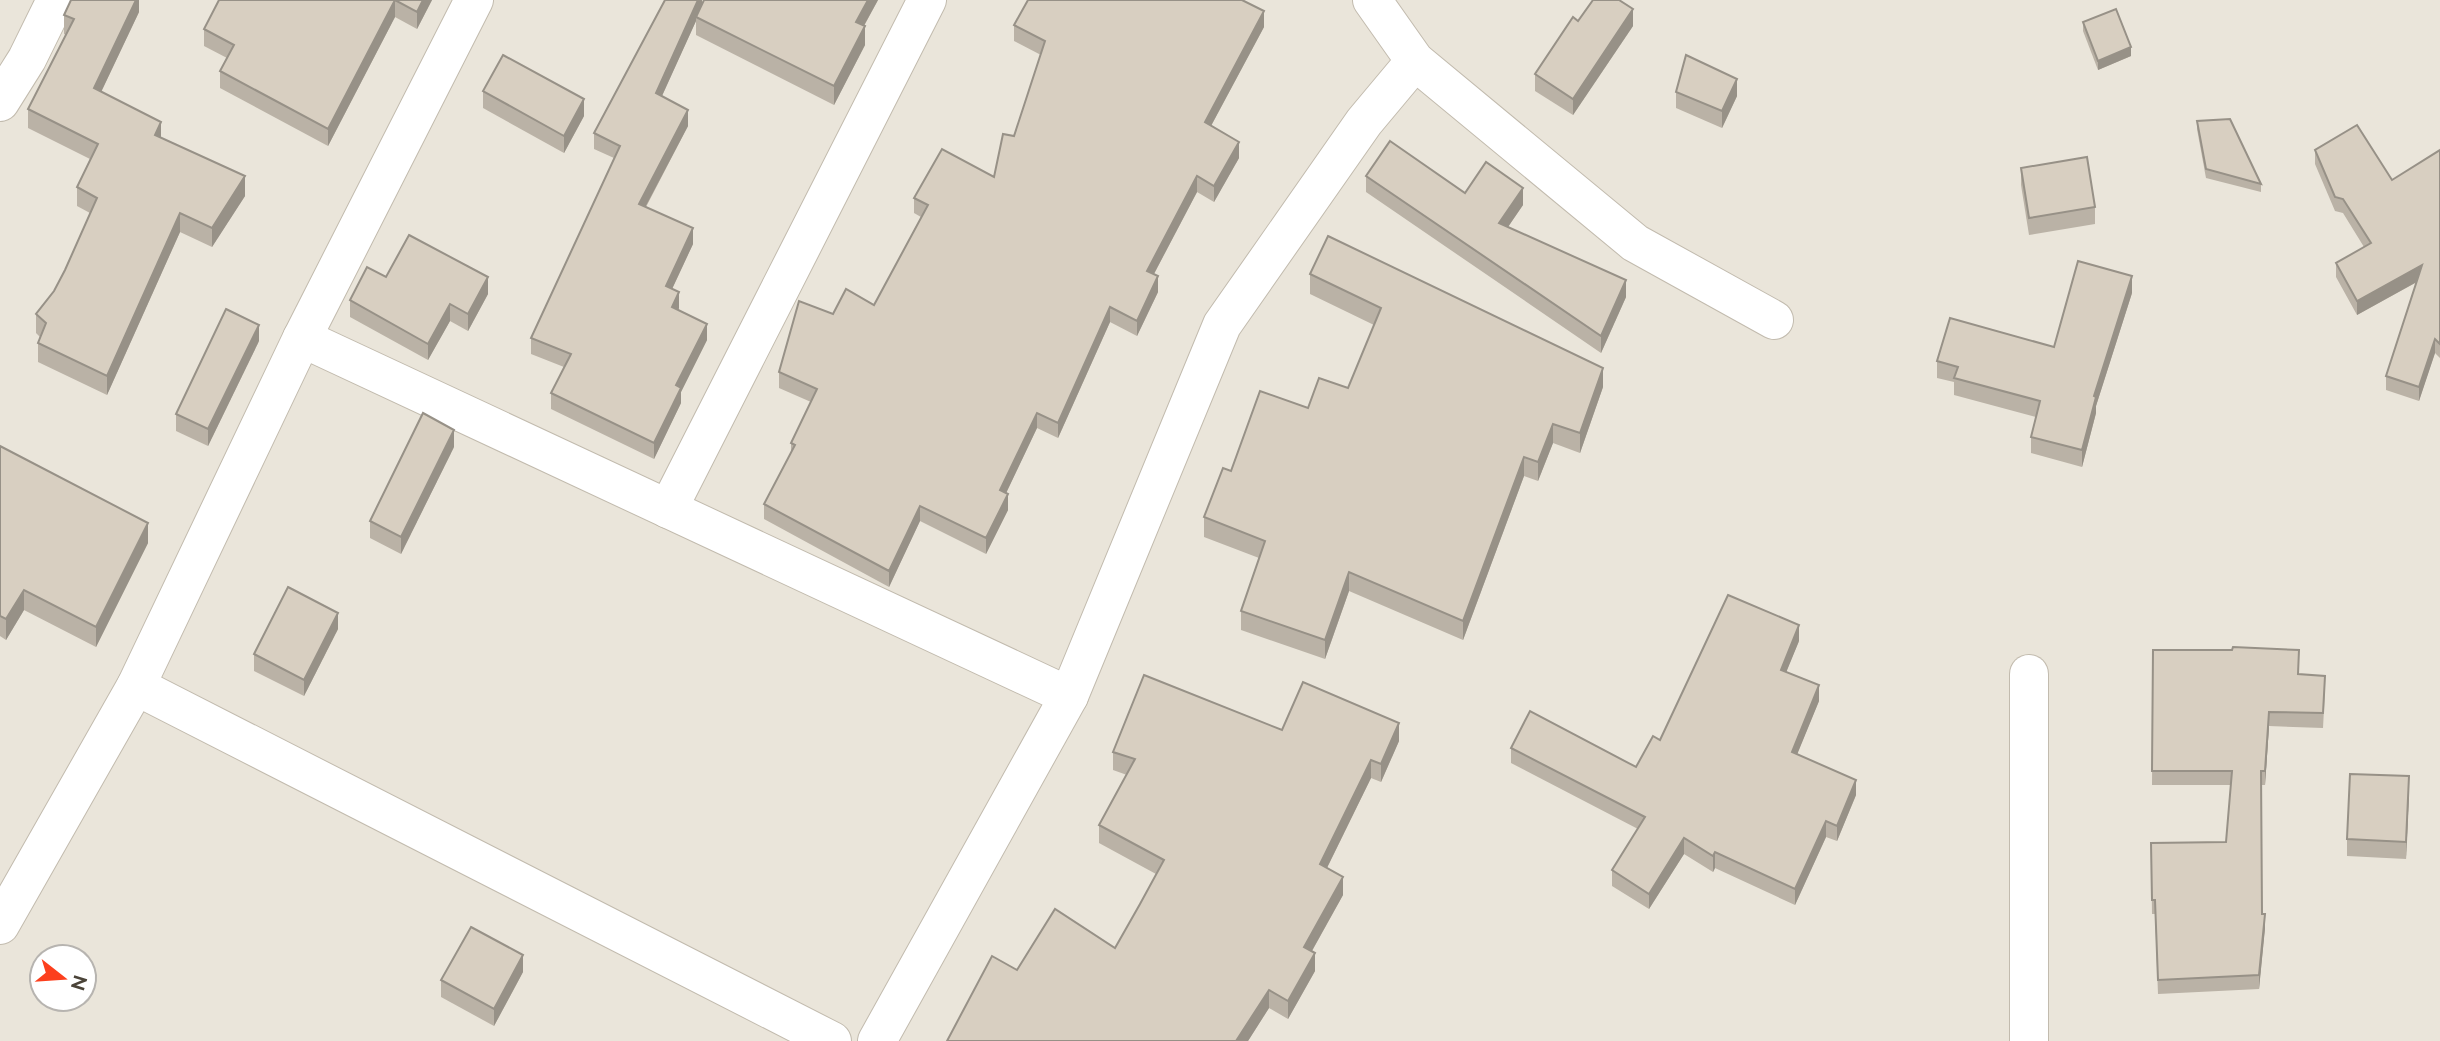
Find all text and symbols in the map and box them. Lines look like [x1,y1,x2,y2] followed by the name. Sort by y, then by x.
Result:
[28,943,98,1013] north arrow
[67,973,92,993] text: N

